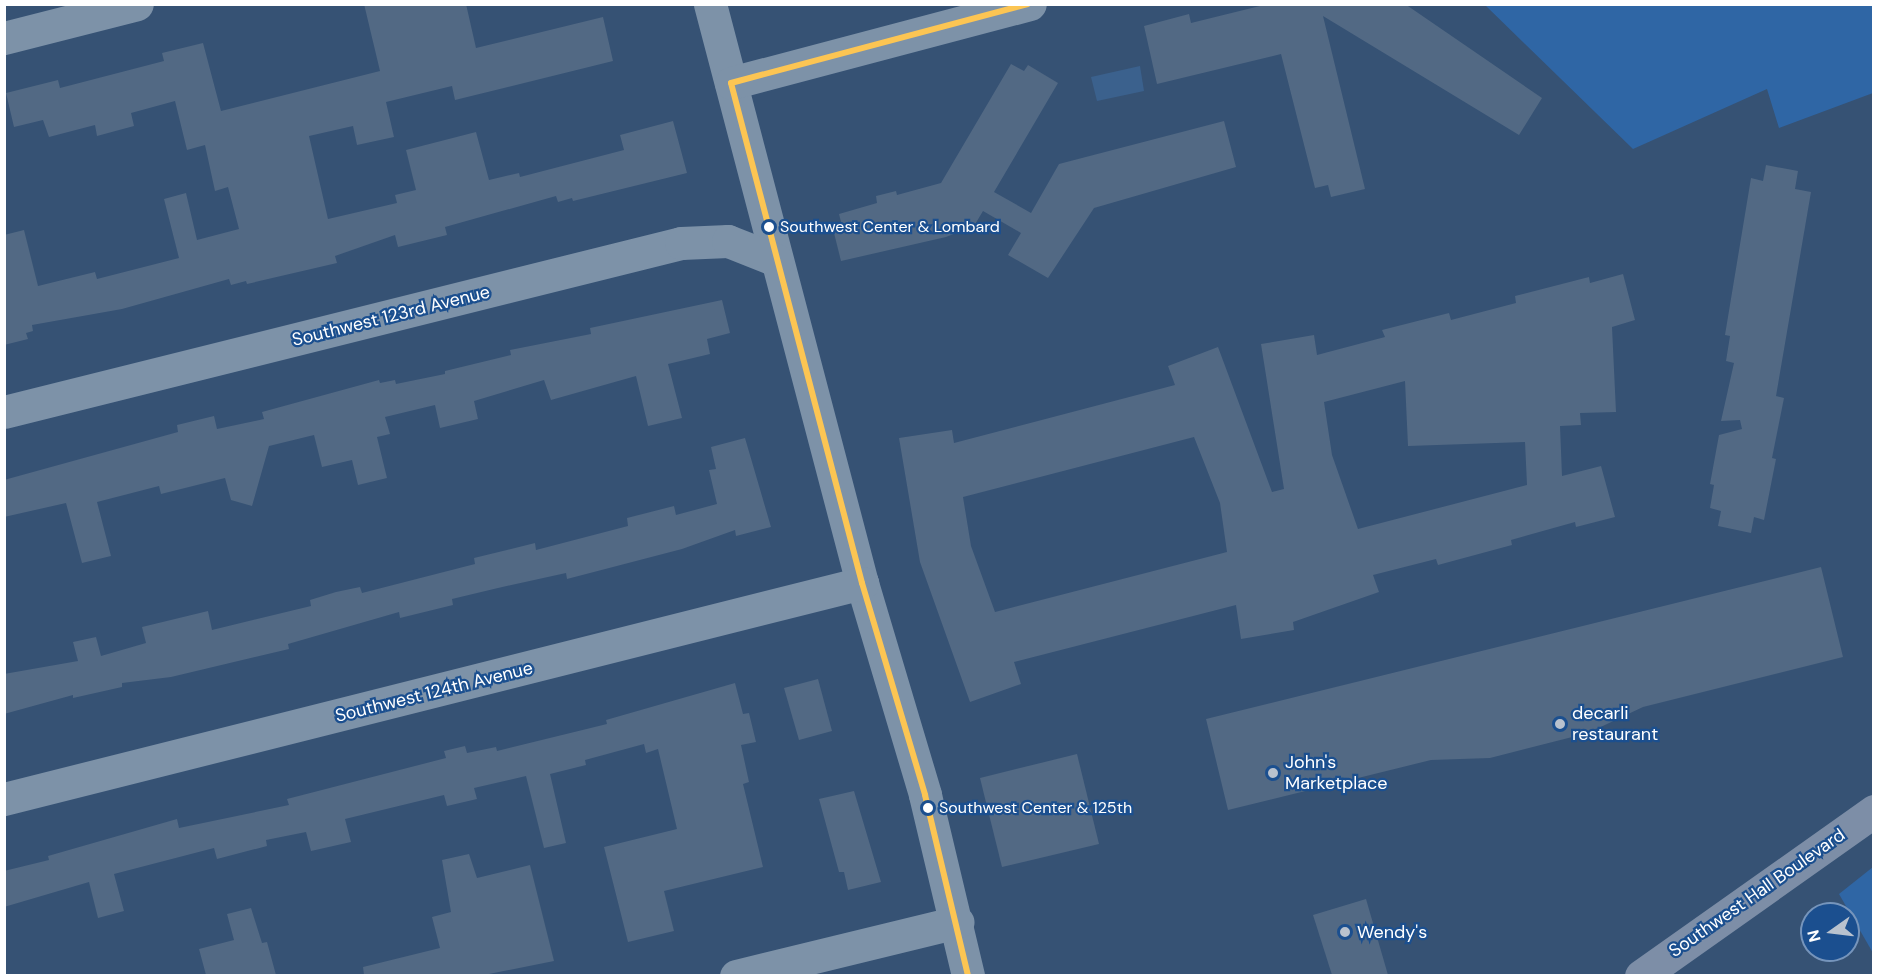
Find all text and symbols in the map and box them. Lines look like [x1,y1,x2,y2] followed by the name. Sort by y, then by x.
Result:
[780,217,1000,237] place label: Southwest Center & Lombard
[763,221,775,233] marker: Southwest Center & Lombard
[290,281,492,351] street label: Southwest 123rd Avenue
[333,657,535,727] street label: Southwest 124th Avenue
[1572,703,1658,746] place label: decarli restaurant
[1553,717,1567,731] marker: decarli restaurant
[1285,752,1388,795] place label: John's Marketplace
[1266,766,1280,780] marker: John's Marketplace
[939,798,1132,818] place label: Southwest Center & 125th
[922,802,934,814] marker: Southwest Center & 125th
[1665,824,1849,962] street label: Southwest Hall Boulevard
[1800,902,1860,962] north arrow
[1357,921,1427,943] place label: Wendy's
[1338,925,1352,939] marker: Wendy's
[1802,928,1826,944] text: N

